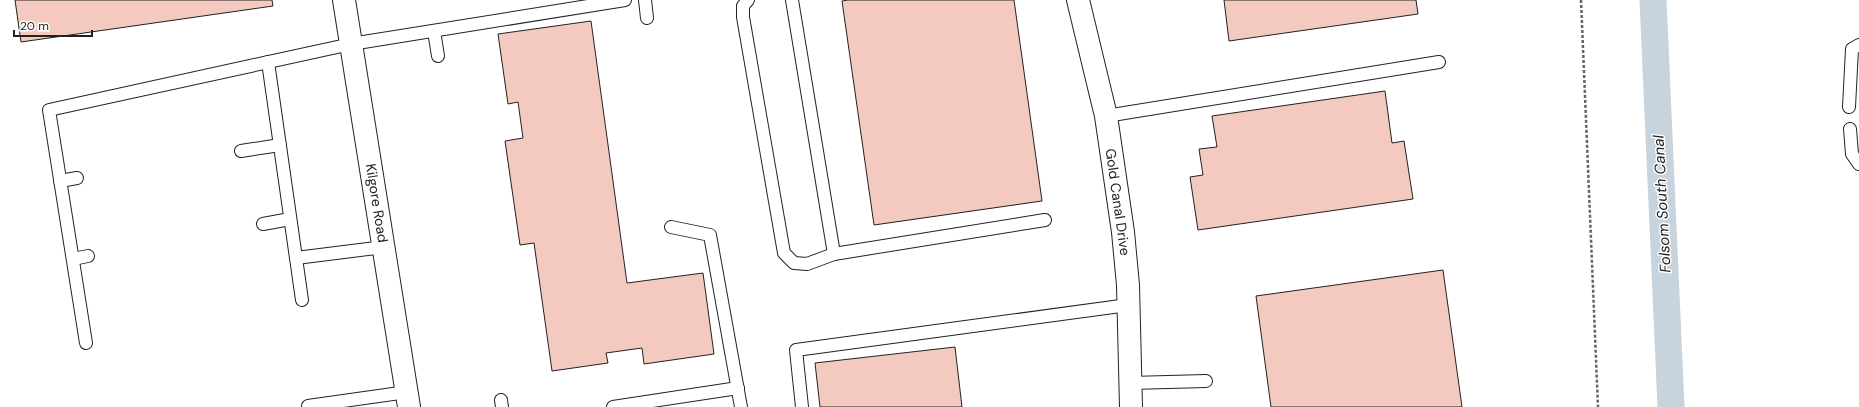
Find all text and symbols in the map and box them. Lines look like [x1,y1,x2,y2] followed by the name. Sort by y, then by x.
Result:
[14,12,92,38] scale bar
[20,18,49,34] text: 20 m
[1648,134,1676,273] water label: Folsom South Canal
[1102,147,1134,257] street label: Gold Canal Drive
[362,162,392,244] street label: Kilgore Road

